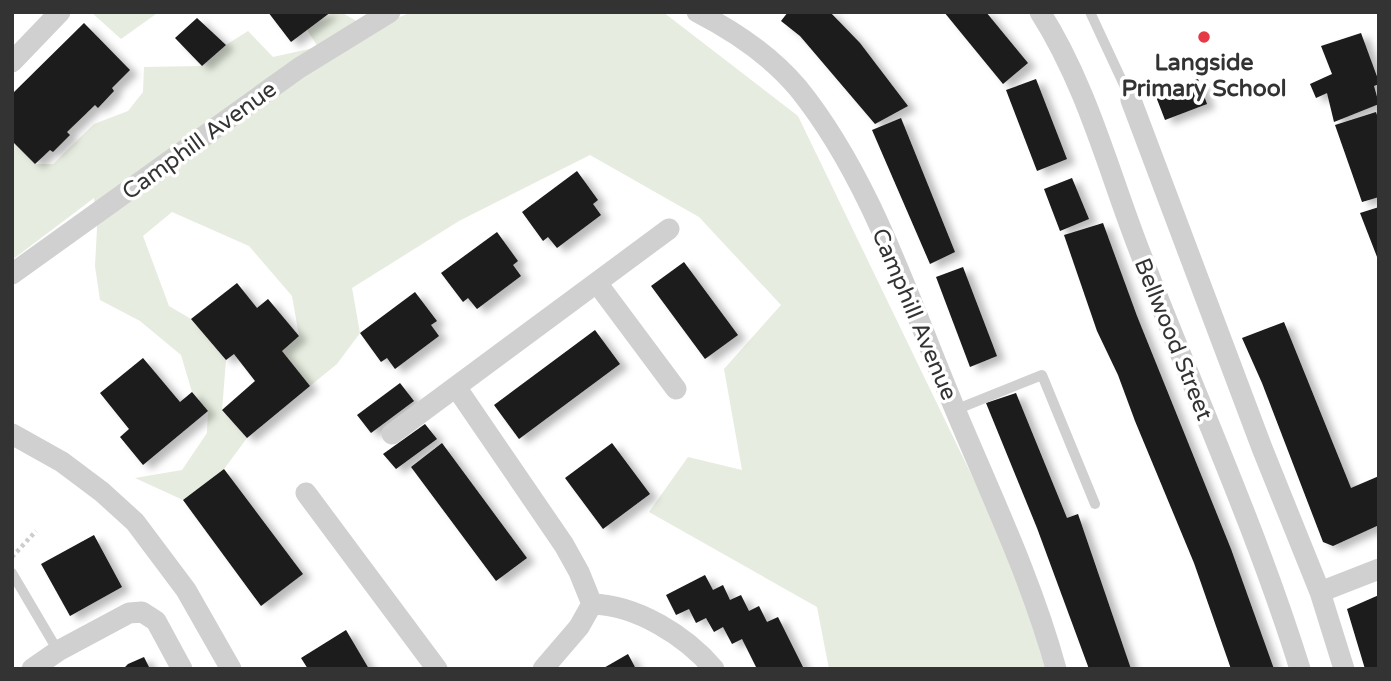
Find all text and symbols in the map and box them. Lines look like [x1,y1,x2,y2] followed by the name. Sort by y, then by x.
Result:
[1196,29,1212,45] marker: Langside Primary School
[1121,49,1287,103] place label: Langside Primary School
[117,75,282,206] street label: Camphill Avenue
[865,224,963,405] street label: Camphill Avenue
[1128,254,1218,425] street label: Bellwood Street

